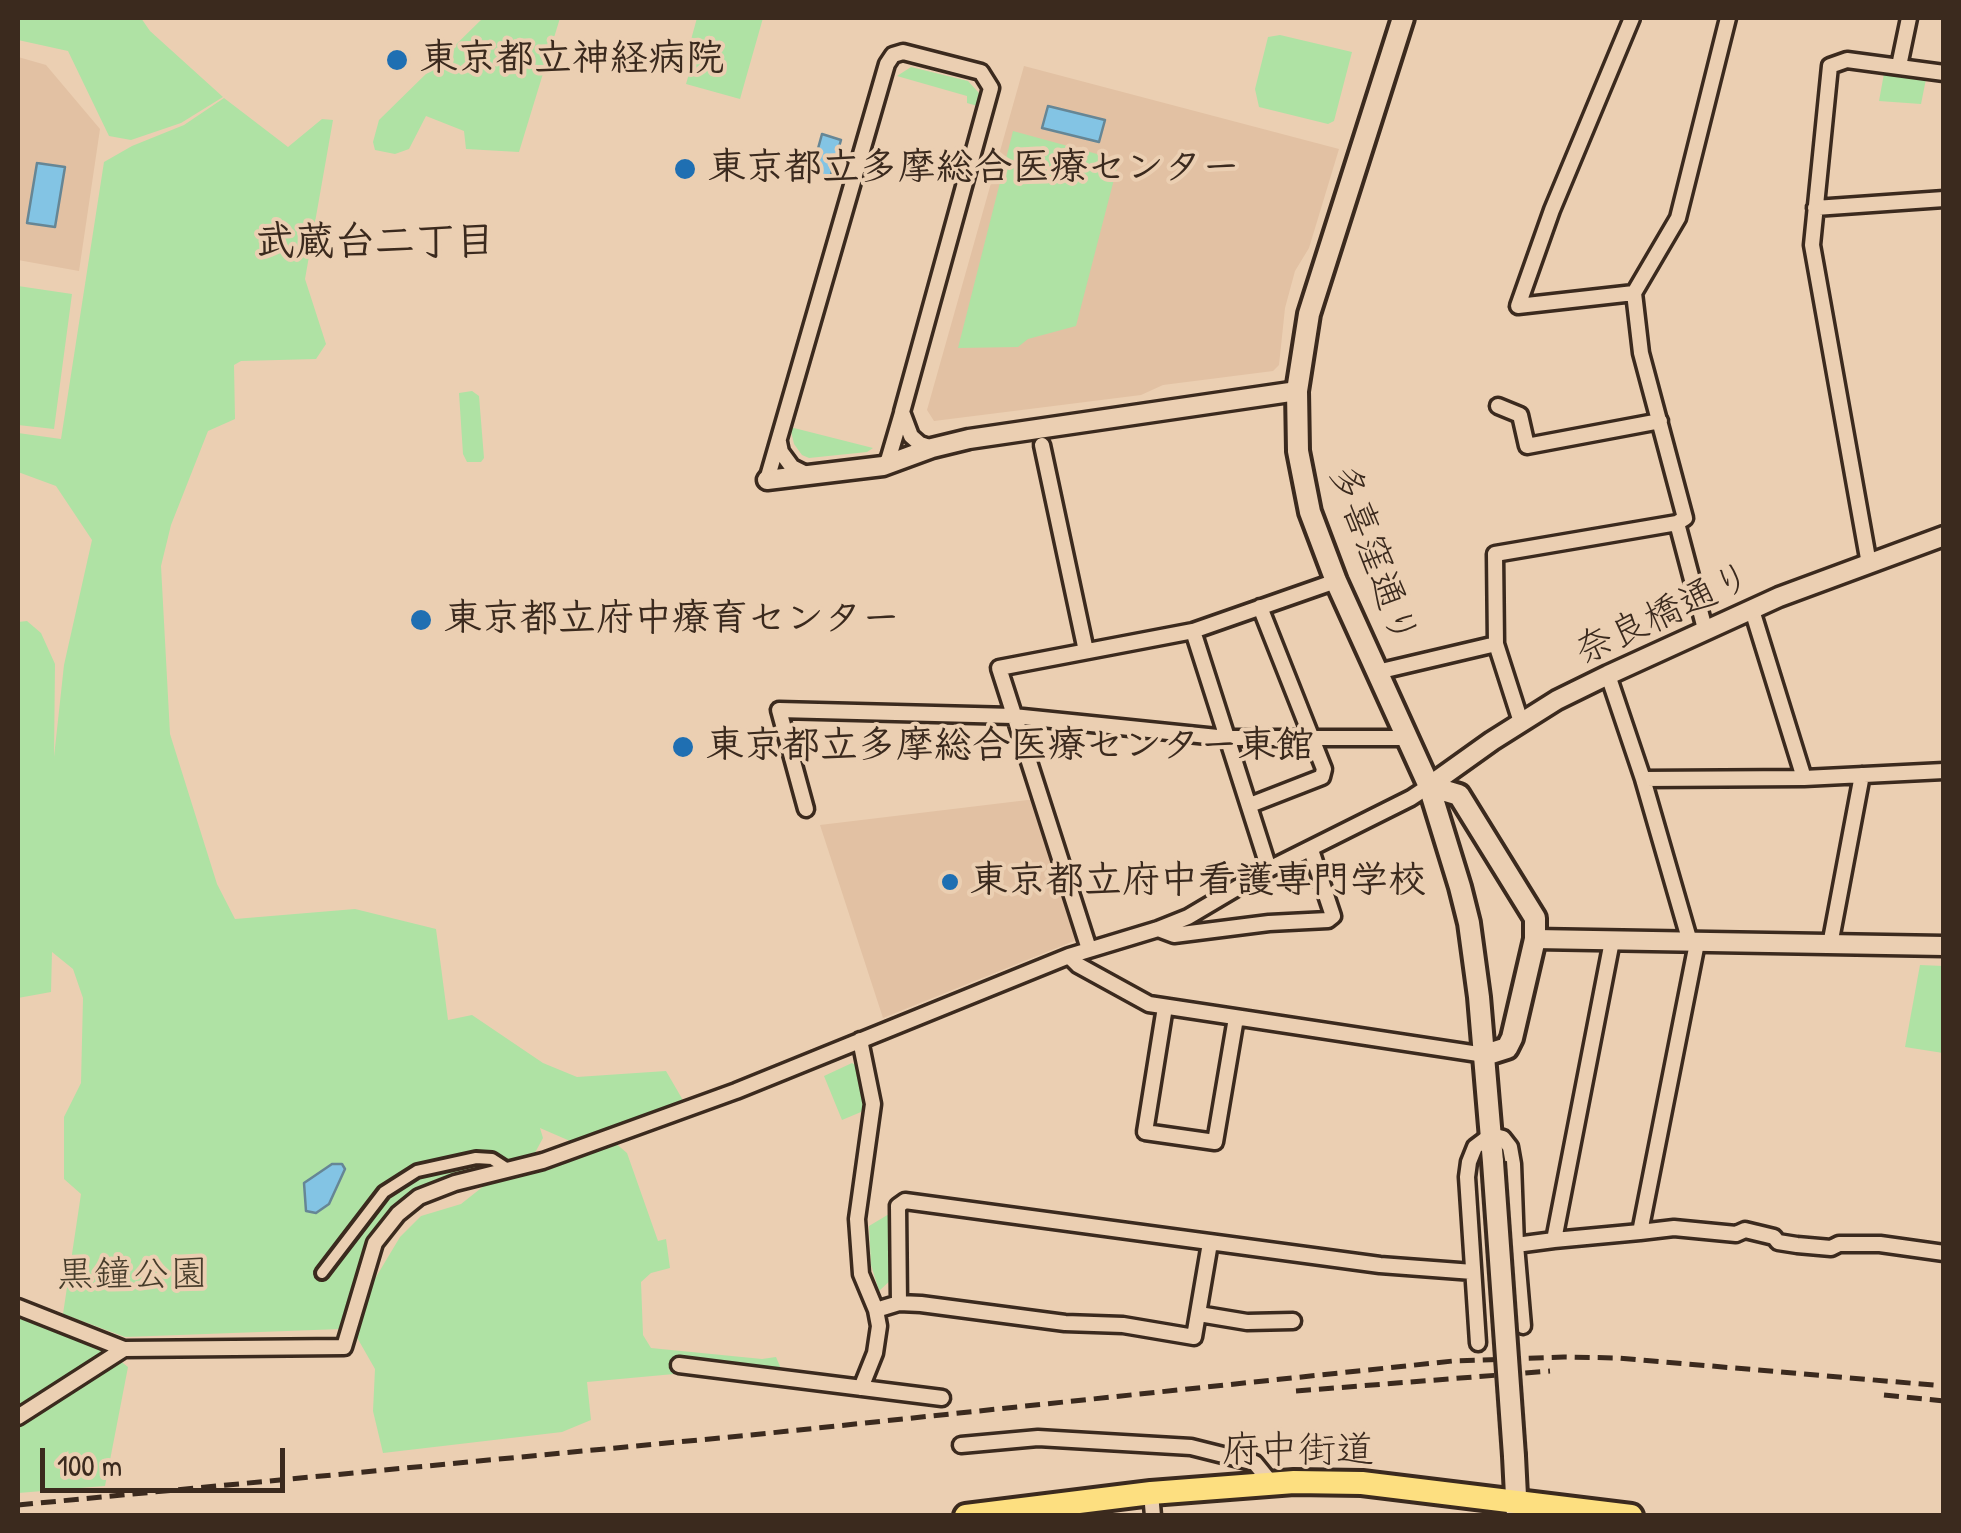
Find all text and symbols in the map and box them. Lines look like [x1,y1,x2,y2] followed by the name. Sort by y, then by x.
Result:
[420,37,724,83] place label: 東京都立神経病院
[384,47,410,73] marker: 東京都立神経病院
[708,146,1240,192] place label: 東京都立多摩総合医療センター
[672,156,698,182] marker: 東京都立多摩総合医療センター
[255,219,495,267] district label: 武蔵台二丁目
[1318,458,1426,652] street label: 多喜窪通り
[1568,554,1760,676] street label: 奈良橋通り
[444,597,900,643] place label: 東京都立府中療育センター
[408,607,434,633] marker: 東京都立府中療育センター
[706,724,1314,770] place label: 東京都立多摩総合医療センター東館
[670,734,696,760] marker: 東京都立多摩総合医療センター東館
[970,859,1426,905] place label: 東京都立府中看護専門学校
[939,871,961,893] marker: 東京都立府中看護専門学校
[56,1253,208,1299] park label: 黒鐘公園
[45,1428,290,1490] scale bar
[1222,1429,1374,1475] street label: 府中街道
[57,1445,122,1485] text: 100 m

